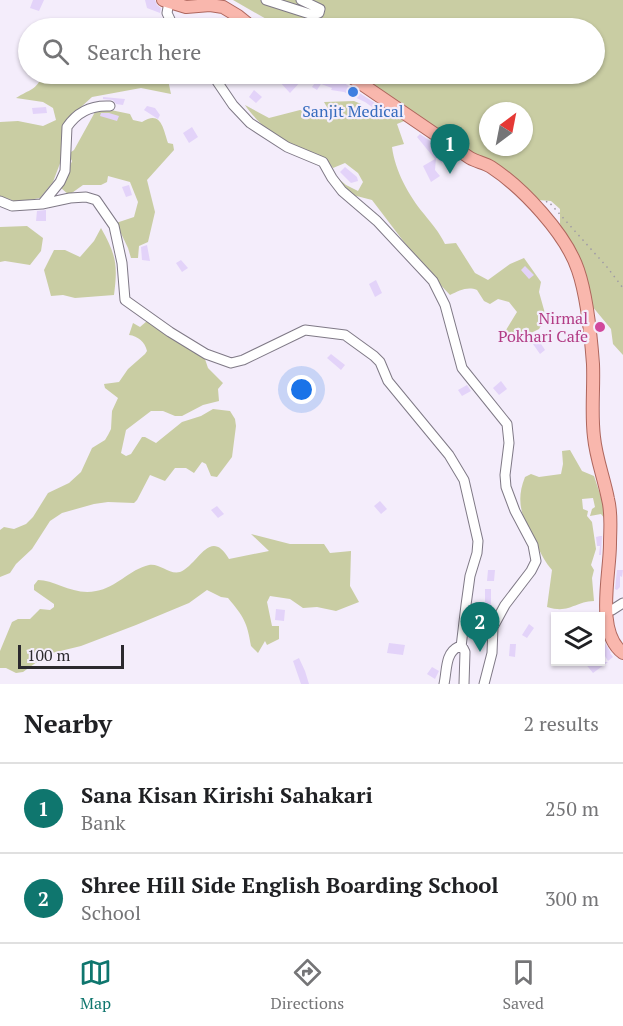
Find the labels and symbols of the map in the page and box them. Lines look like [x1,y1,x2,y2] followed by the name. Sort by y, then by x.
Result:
[346,85,360,99] marker: Sanjit Medical
[302,100,404,122] place label: Sanjit Medical
[479,102,533,156] north arrow
[430,124,470,174] pin: 1
[498,307,588,347] place label: Nirmal Pokhari Cafe
[593,320,607,334] marker: Nirmal Pokhari Cafe
[287,375,316,404] your location
[460,602,500,652] pin: 2
[18,642,124,670] scale bar

